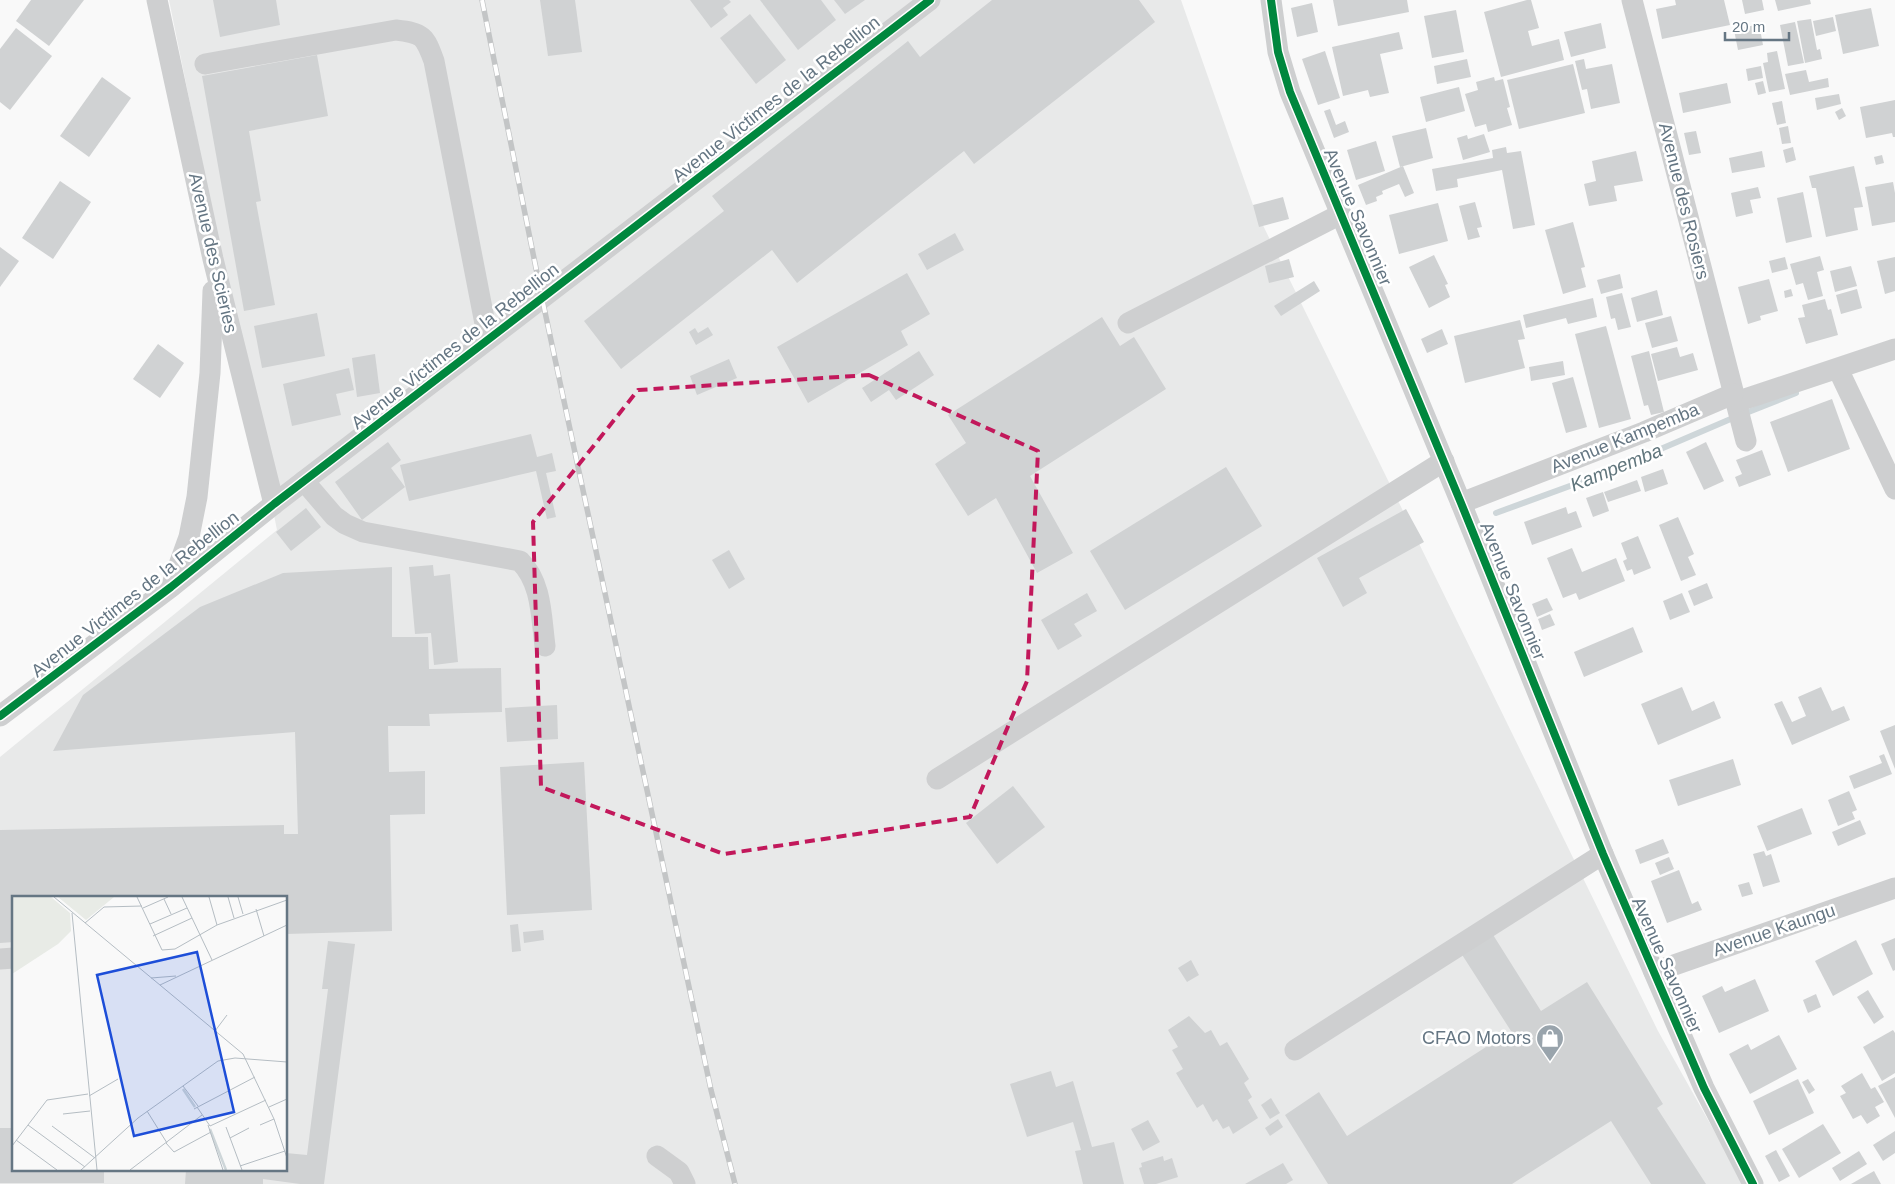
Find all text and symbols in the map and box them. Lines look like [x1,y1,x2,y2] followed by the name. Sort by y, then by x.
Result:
[1725,10,1789,42] scale bar
[668,12,884,186] street label: Avenue Victimes de la Rebellion
[1732,18,1765,35] text: 20 m
[1655,121,1713,281] street label: Avenue des Rosiers
[1320,146,1396,288] street label: Avenue Savonnier
[185,171,241,335] street label: Avenue des Scieries
[347,259,563,433] street label: Avenue Victimes de la Rebellion
[1548,398,1702,478] street label: Avenue Kampemba
[1567,438,1665,496] water label: Kampemba
[27,507,243,681] street label: Avenue Victimes de la Rebellion
[1476,519,1550,663] street label: Avenue Savonnier
[1628,894,1706,1036] street label: Avenue Savonnier
[12,896,288,1172] inset map
[1710,900,1838,960] street label: Avenue Kaungu
[1535,1023,1565,1062] shop icon: CFAO Motors
[1422,1028,1531,1048] place label: CFAO Motors

